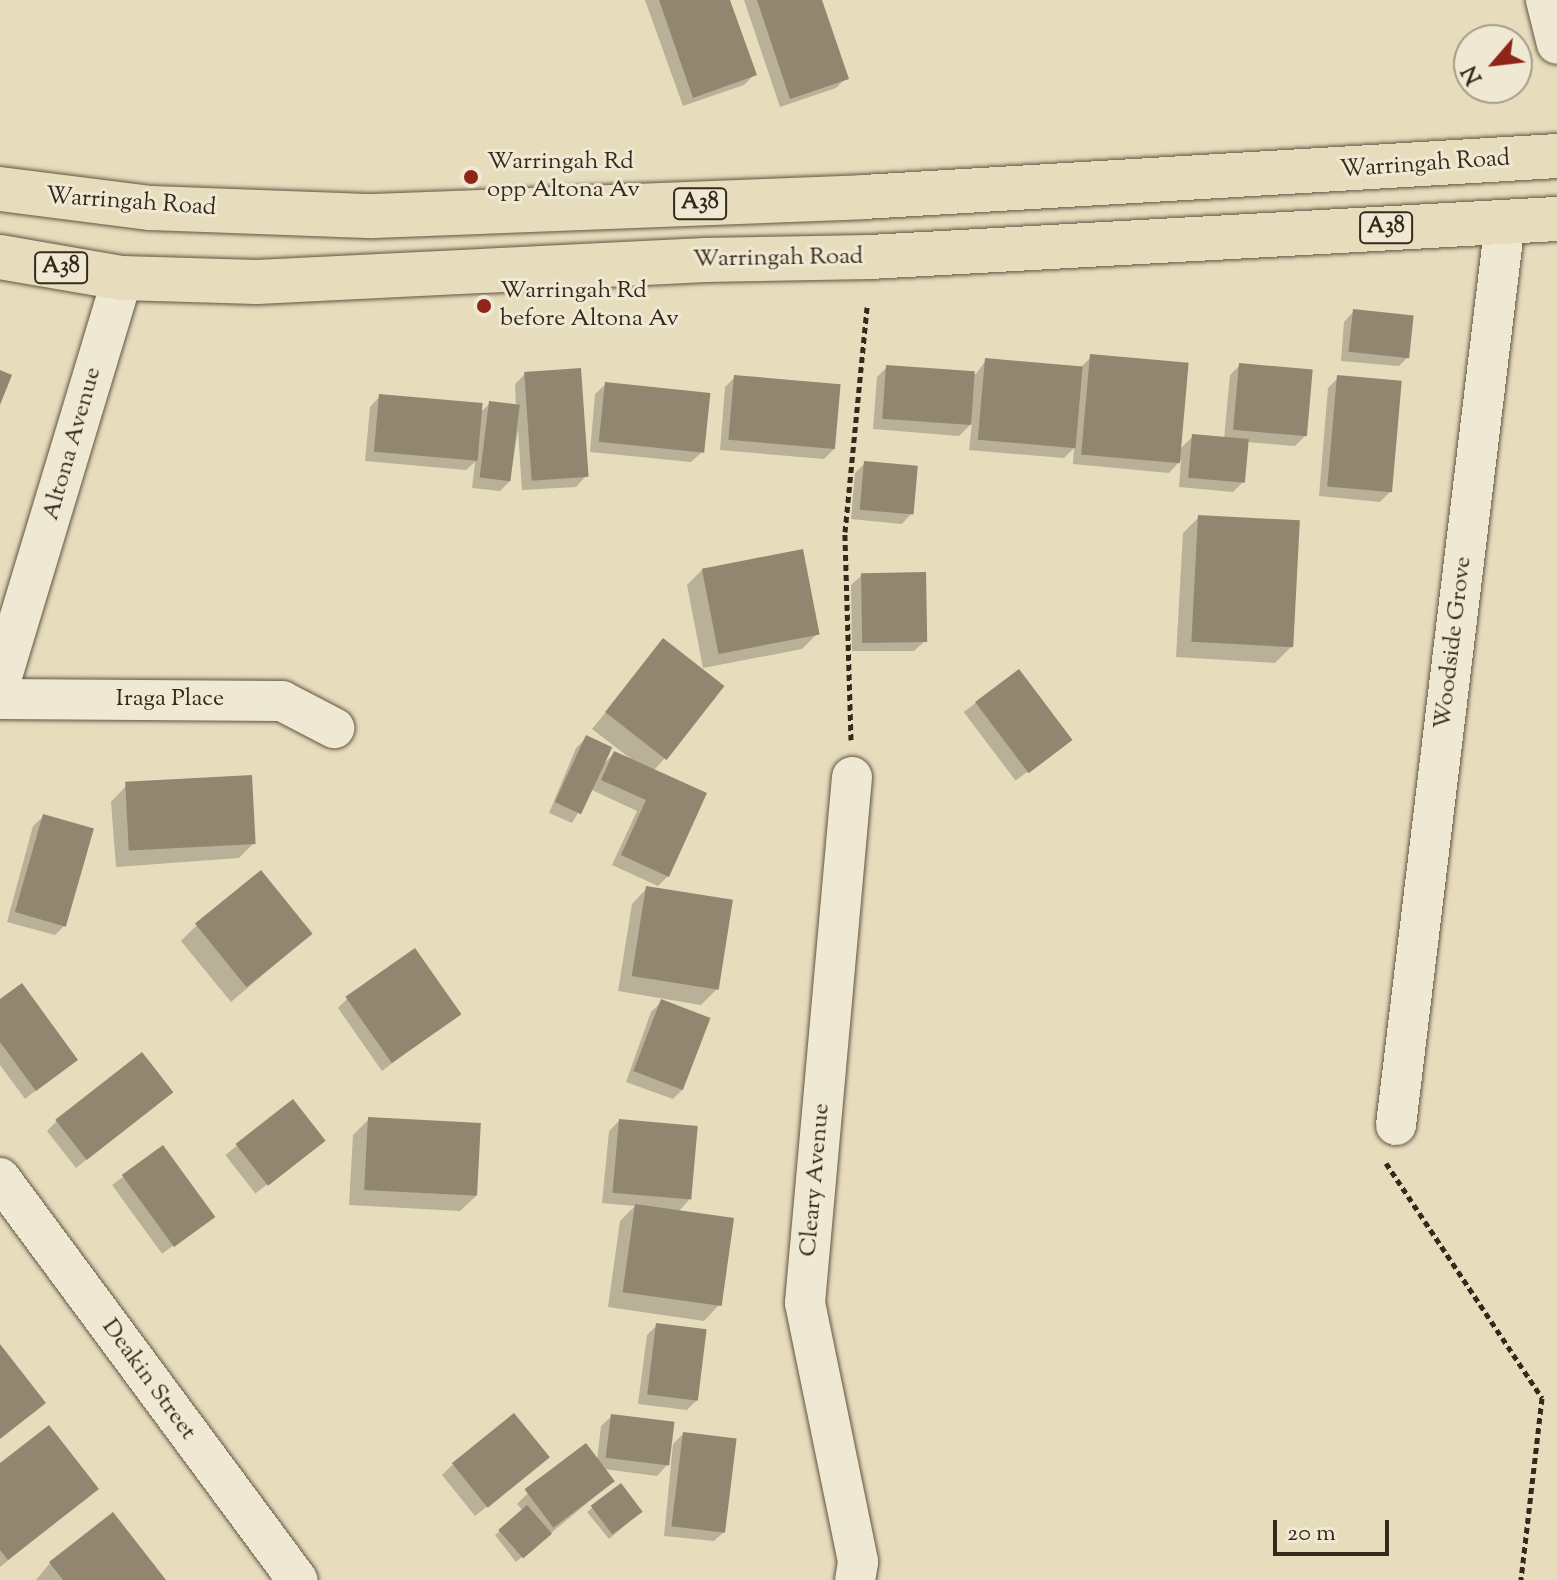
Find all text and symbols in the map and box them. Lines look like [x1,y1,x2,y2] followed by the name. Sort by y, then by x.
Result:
[1453,24,1533,104] north arrow
[1455,59,1492,90] text: N
[1339,145,1511,185] street label: Warringah Road
[487,149,640,205] place label: Warringah Rd opp Altona Av
[462,168,480,186] marker: Warringah Rd opp Altona Av
[45,183,217,223] street label: Warringah Road
[672,186,728,222] road number: A38
[1358,210,1414,246] road number: A38
[692,243,864,275] street label: Warringah Road
[33,250,89,286] road number: A38
[500,278,679,334] place label: Warringah Rd before Altona Av
[475,297,493,315] marker: Warringah Rd before Altona Av
[37,364,109,524] street label: Altona Avenue
[1429,555,1479,731] street label: Woodside Grove
[116,686,224,714] street label: Iraga Place
[795,1102,837,1258] street label: Cleary Avenue
[94,1314,202,1446] street label: Deakin Street
[1277,1504,1393,1554] scale bar
[1287,1517,1336,1551] text: 20 m

